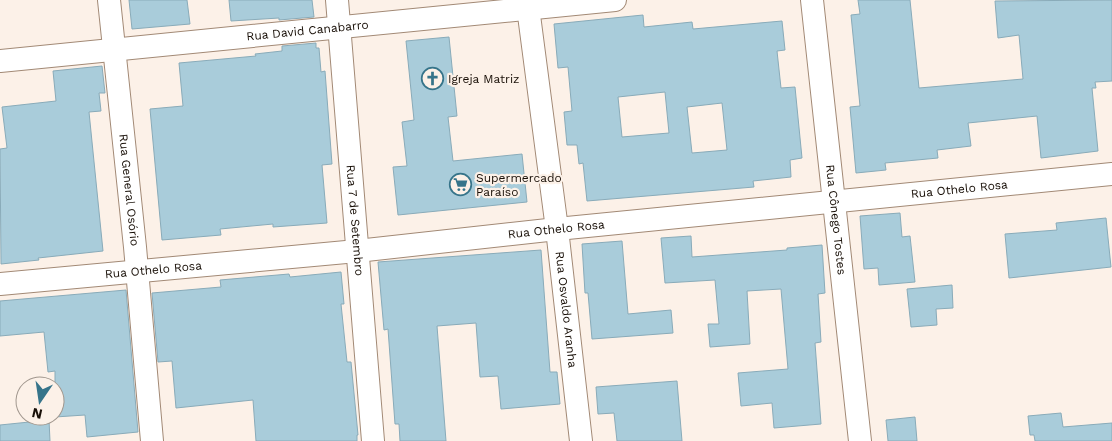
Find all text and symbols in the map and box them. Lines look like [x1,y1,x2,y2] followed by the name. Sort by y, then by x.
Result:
[246,17,369,44] street label: Rua David Canabarro
[420,67,444,91] church icon: Igreja Matriz
[448,72,520,86] place label: Igreja Matriz
[116,133,142,247] street label: Rua General Osório
[343,164,367,277] street label: Rua 7 de Setembro
[823,164,849,276] street label: Rua Cônego Tostes
[476,171,562,199] place label: Supermercado Paraíso
[448,173,472,197] supermarket icon: Supermercado Paraíso
[910,177,1009,201] street label: Rua Othelo Rosa
[507,217,606,241] street label: Rua Othelo Rosa
[553,251,580,369] street label: Rua Osvaldo Aranha
[104,258,203,281] street label: Rua Othelo Rosa
[15,376,65,426] north arrow
[30,405,44,423] text: N

